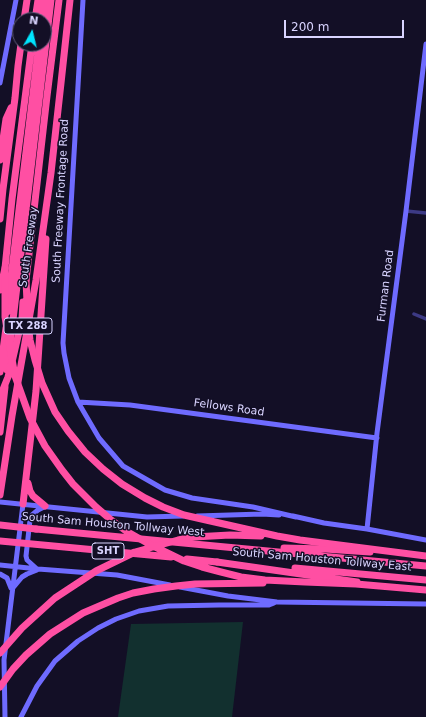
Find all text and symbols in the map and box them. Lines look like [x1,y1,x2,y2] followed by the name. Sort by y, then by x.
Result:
[12,12,52,52] north arrow
[286,12,406,38] scale bar
[28,14,39,28] text: N
[291,20,329,34] text: 200 m
[50,119,72,283] street label: South Freeway Frontage Road
[17,206,41,288] street label: South Freeway
[375,249,397,323] street label: Furman Road
[4,318,52,334] road number: TX 288
[193,397,265,419] street label: Fellows Road
[21,510,205,540] street label: South Sam Houston Tollway West
[92,543,124,559] road number: SHT
[232,546,412,574] street label: South Sam Houston Tollway East

